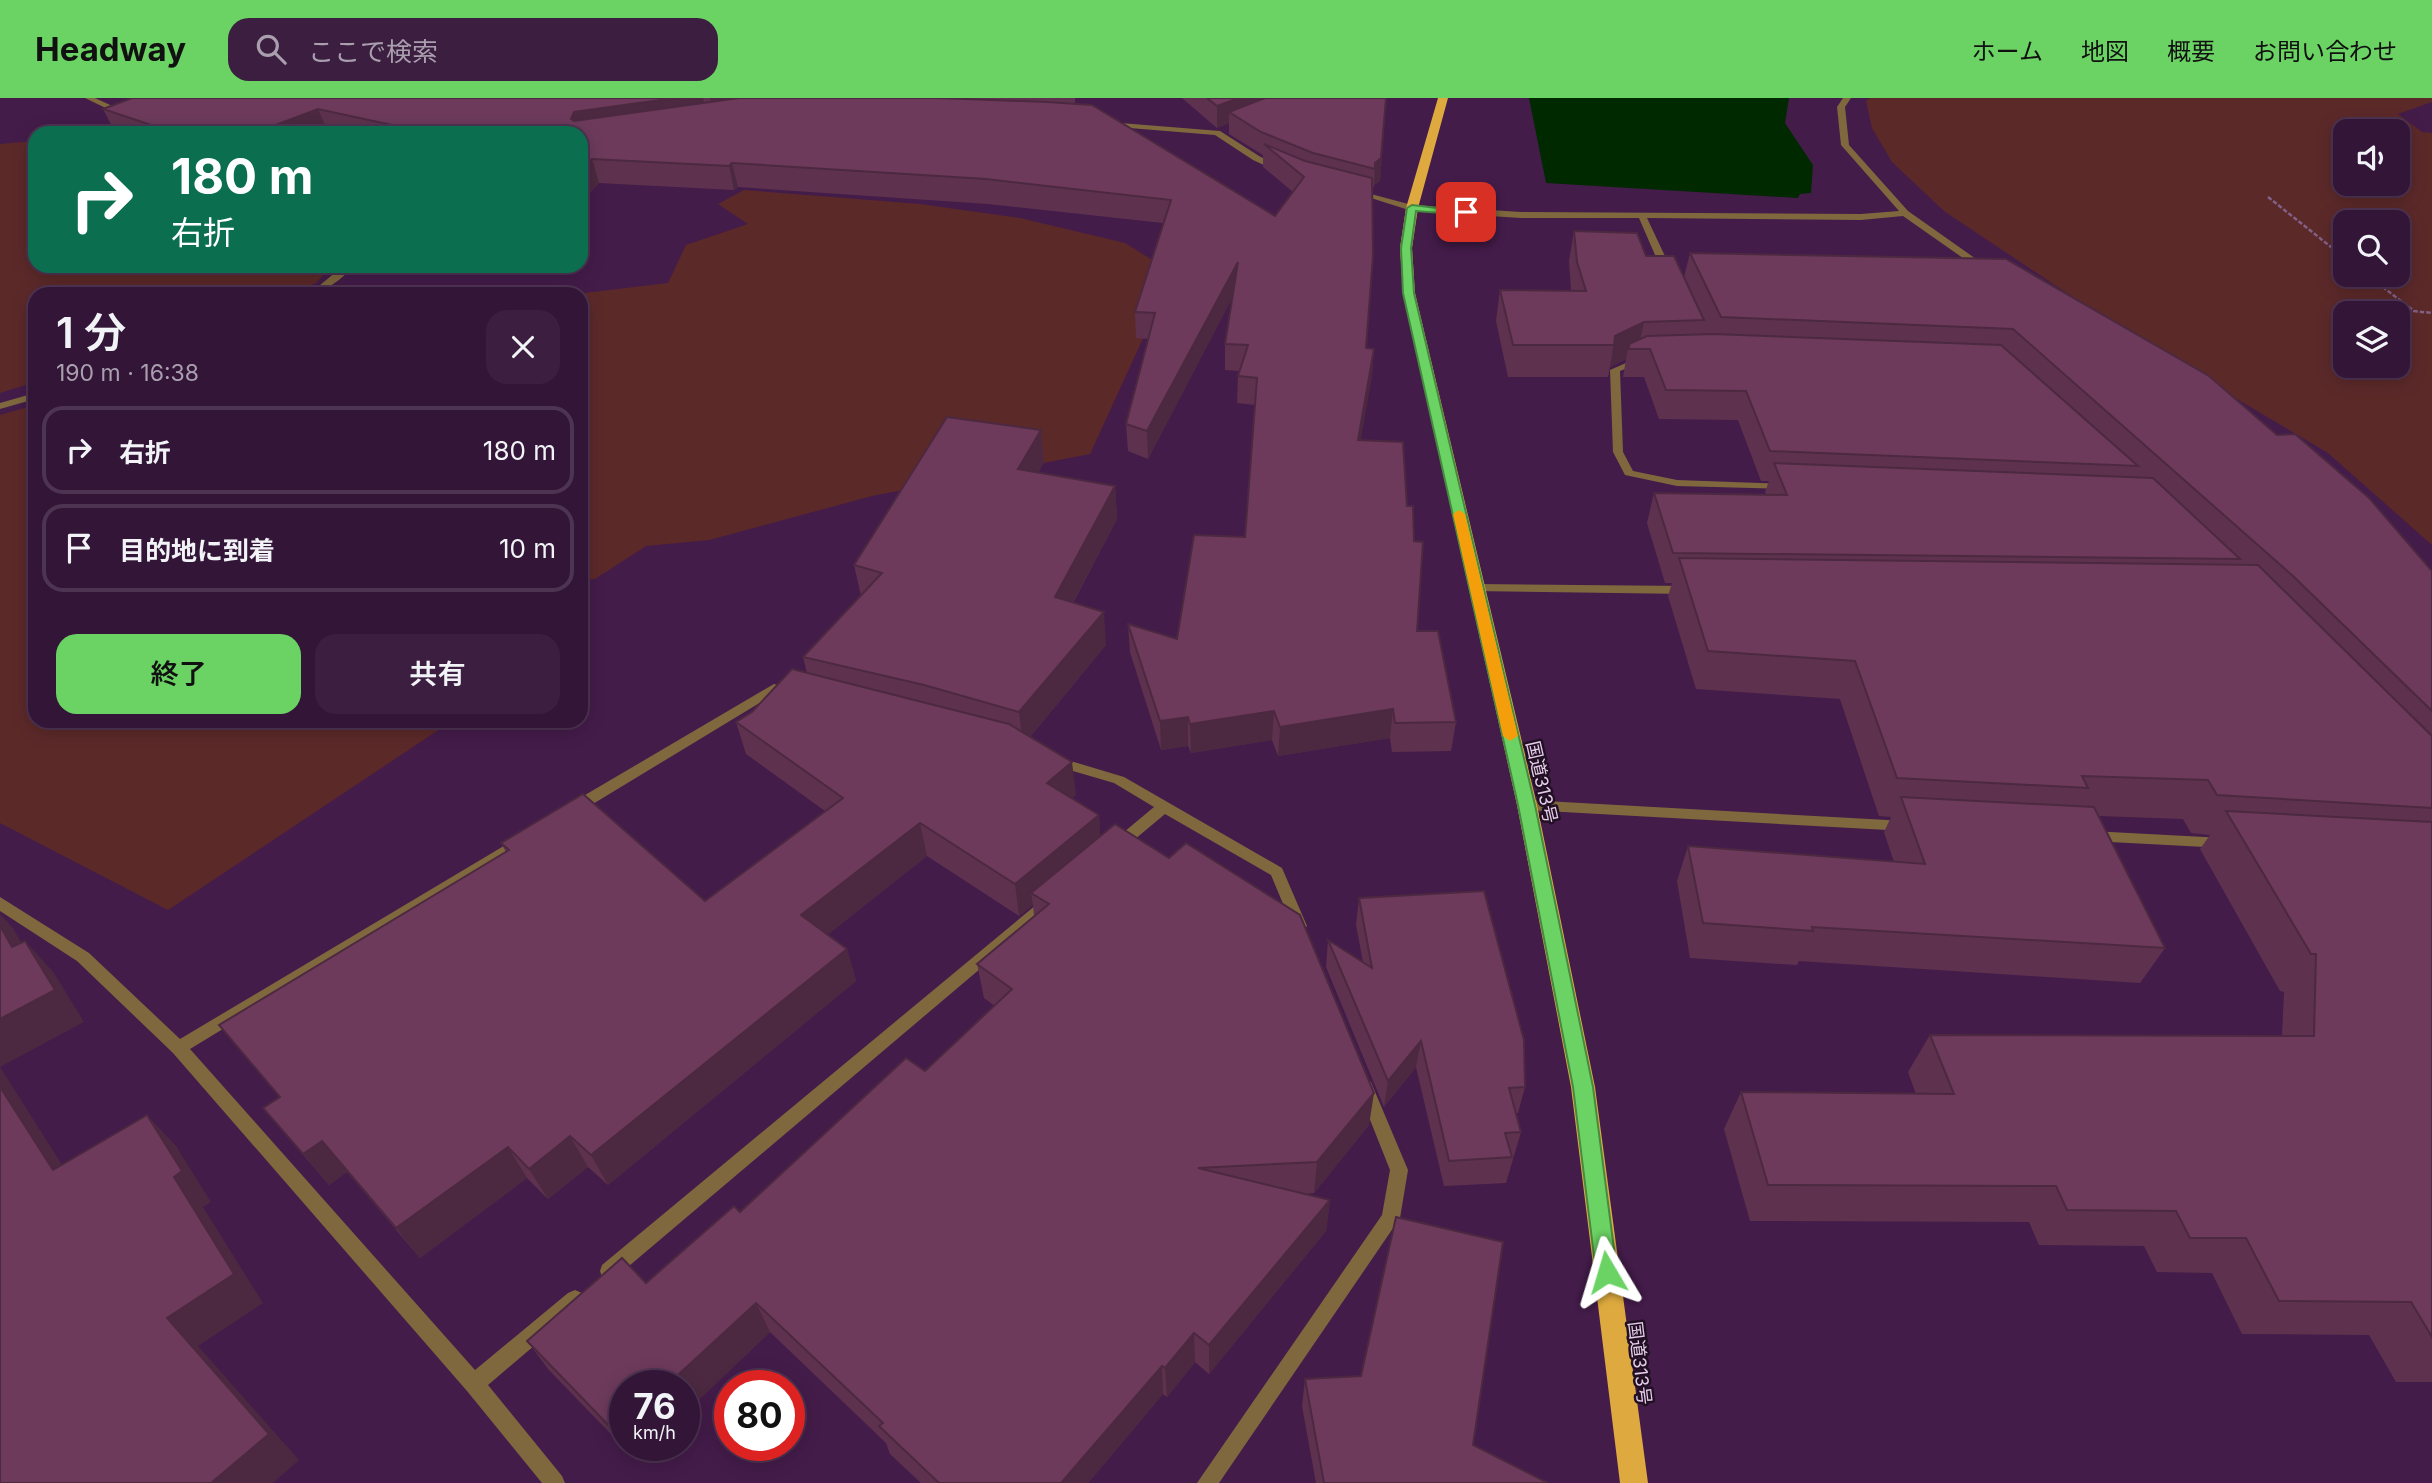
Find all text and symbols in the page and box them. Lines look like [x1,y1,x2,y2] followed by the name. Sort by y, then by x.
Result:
[228,18,718,81] search box
[35,29,186,69] text: Headway
[252,30,290,68] icon: search
[308,36,438,67] text: ここで検索
[1972,37,2043,66] text: ホーム
[2081,37,2129,66] text: 地図
[2167,37,2215,66] text: 概要
[2253,37,2397,66] text: お問い合わせ
[2333,119,2410,378] map controls
[2333,119,2410,196] button: sound
[171,147,313,206] text: 180 m
[56,154,147,245] icon: right
[1436,182,1496,242] pin
[1447,193,1485,231] icon: arrive
[2333,210,2410,287] button: search
[171,213,235,252] text: 右折
[2333,301,2410,378] button: layers
[56,307,126,358] text: 1 分
[486,310,560,384] button: close
[56,359,199,387] text: 190 m · 16:38
[60,431,98,469] icon: right
[483,435,556,466] text: 180 m
[119,437,171,468] text: 右折
[60,529,98,567] icon: arrive
[499,533,556,564] text: 10 m
[119,535,275,566] text: 目的地に到着
[56,634,301,714] button: 終了
[315,634,560,714] button: 共有
[1522,739,1562,825] street label: 国道313号
[1570,1235,1644,1309] position arrow
[1624,1320,1656,1406] street label: 国道313号
[714,1370,805,1461] speed limit sign: 80
[633,1385,676,1427] text: 76
[633,1422,676,1443] text: km/h

